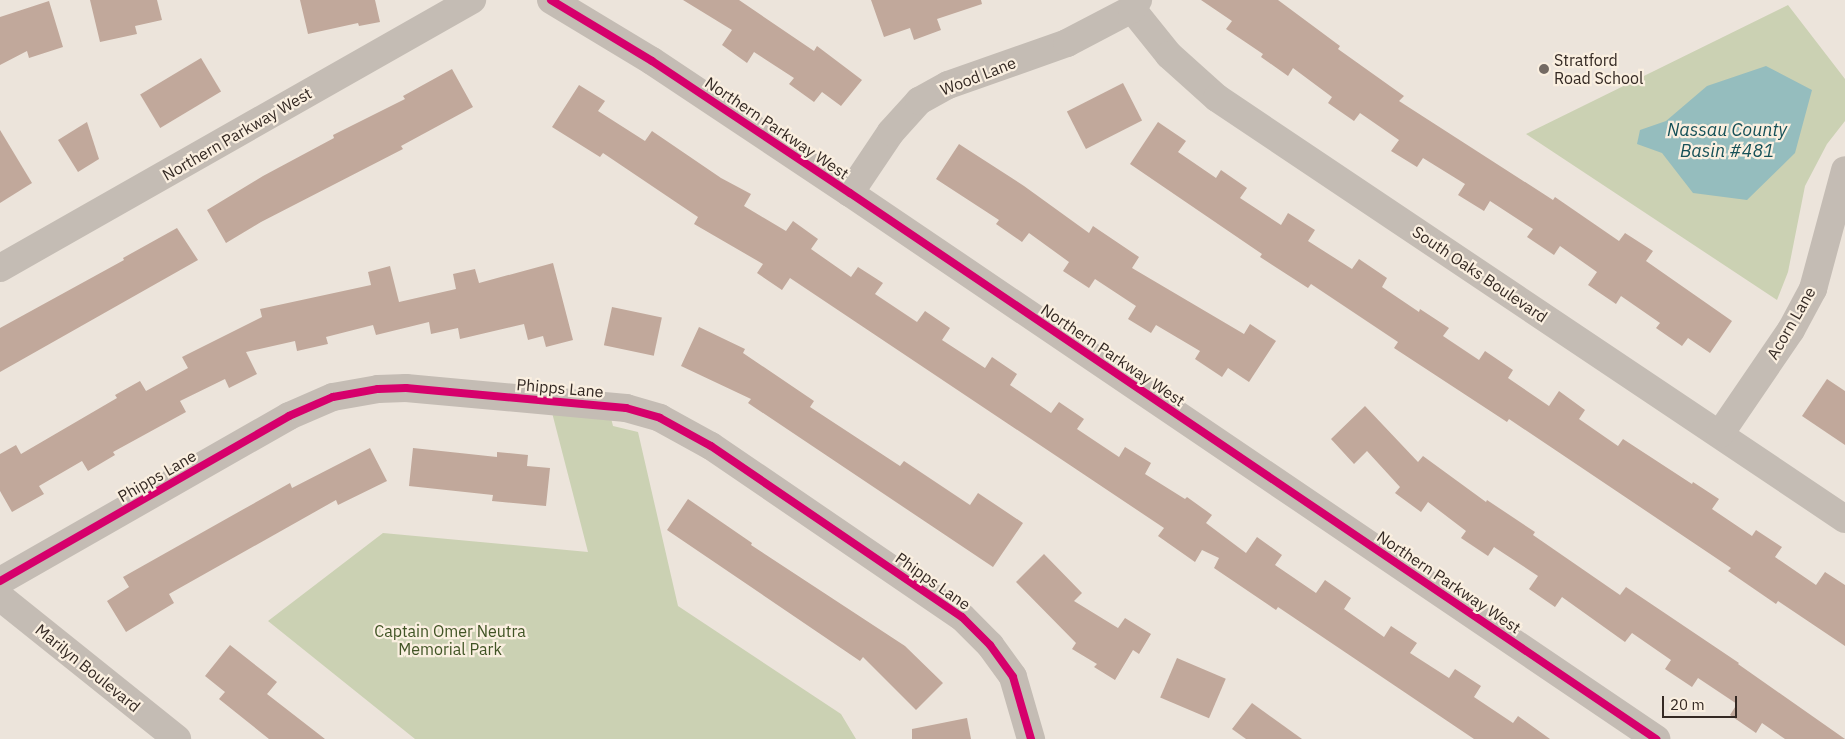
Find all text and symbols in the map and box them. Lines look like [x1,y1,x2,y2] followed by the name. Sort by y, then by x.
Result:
[1554,50,1643,88] place label: Stratford Road School
[937,53,1019,99] street label: Wood Lane
[1538,63,1550,75] marker: Stratford Road School
[701,73,853,183] street label: Northern Parkway West
[159,83,315,185] street label: Northern Parkway West
[1667,120,1787,162] water label: Nassau County Basin #481
[1409,222,1551,326] street label: South Oaks Boulevard
[1763,283,1819,363] street label: Acorn Lane
[1037,300,1189,410] street label: Northern Parkway West
[516,375,604,401] street label: Phipps Lane
[114,446,200,506] street label: Phipps Lane
[1373,527,1525,637] street label: Northern Parkway West
[892,548,974,614] street label: Phipps Lane
[32,620,144,716] street label: Marilyn Boulevard
[374,621,526,659] park label: Captain Omer Neutra Memorial Park
[1665,686,1740,718] scale bar
[1670,695,1705,714] text: 20 m

